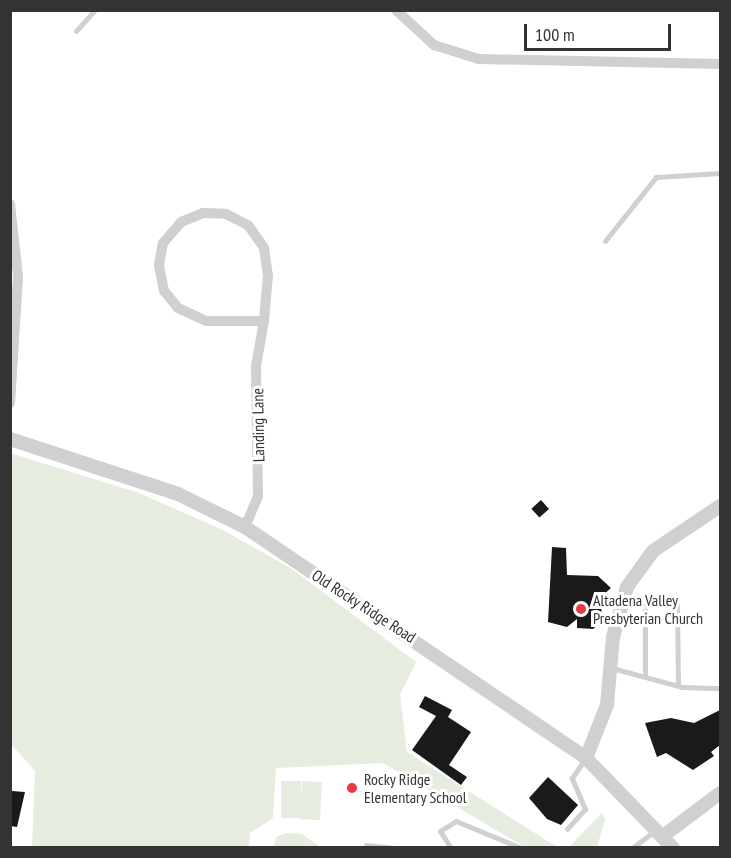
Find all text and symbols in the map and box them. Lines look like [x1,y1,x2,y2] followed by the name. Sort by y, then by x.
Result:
[527,12,674,50] scale bar
[535,23,575,46] text: 100 m
[248,388,268,462] street label: Landing Lane
[308,565,420,647] street label: Old Rocky Ridge Road
[593,590,703,628] place label: Altadena Valley Presbyterian Church
[574,602,588,616] marker: Altadena Valley Presbyterian Church
[364,769,467,807] place label: Rocky Ridge Elementary School
[345,781,359,795] marker: Rocky Ridge Elementary School

